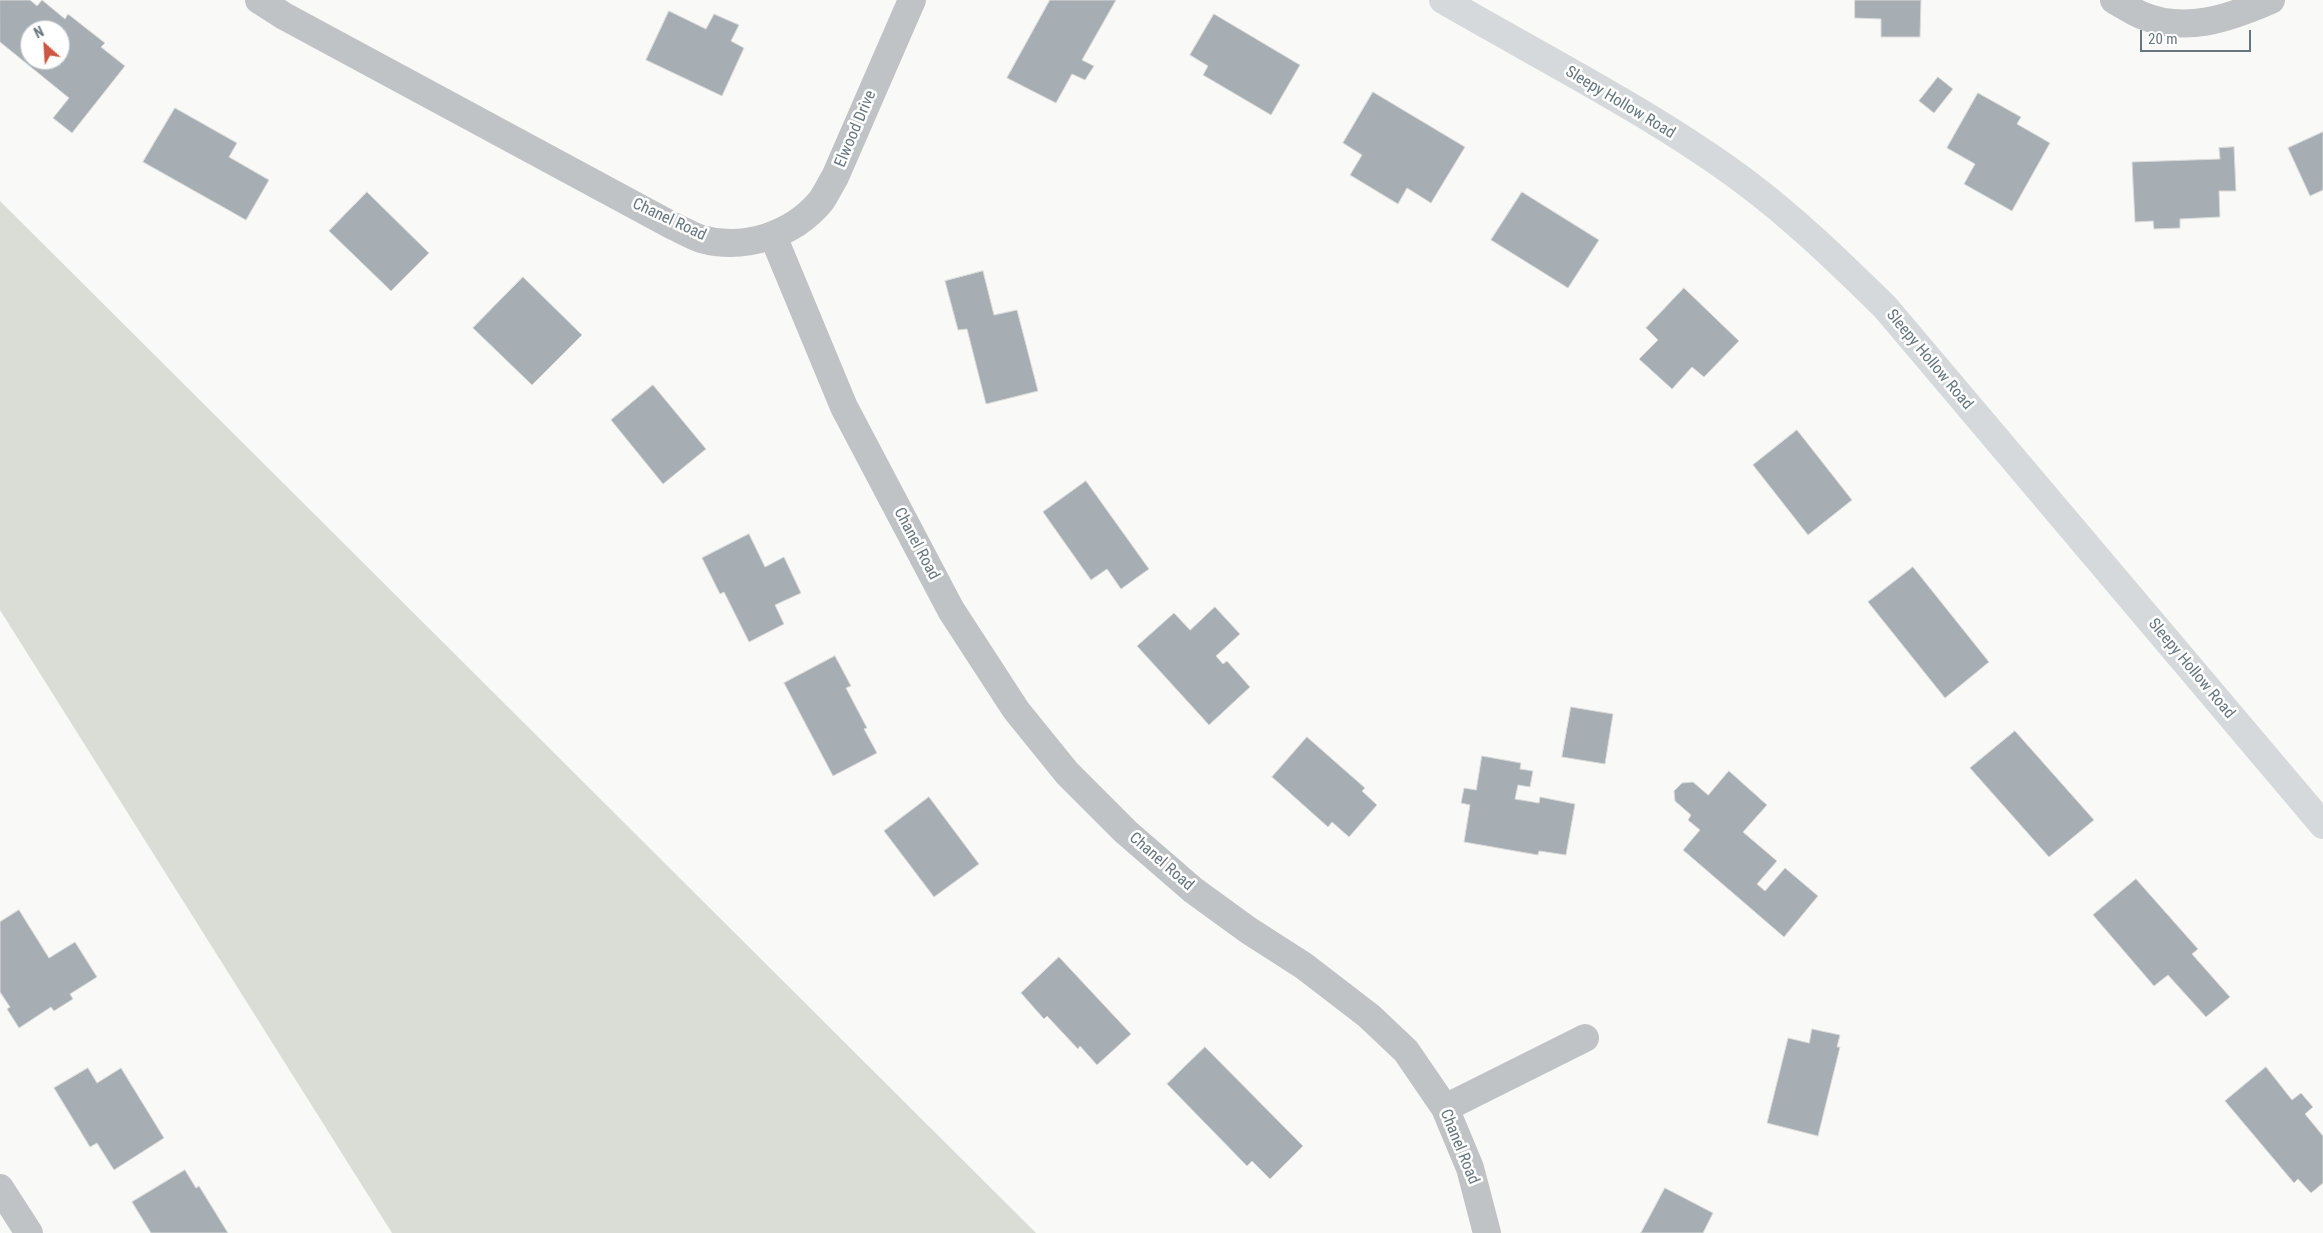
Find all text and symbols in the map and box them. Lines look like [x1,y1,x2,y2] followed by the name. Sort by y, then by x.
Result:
[20,20,70,70] north arrow
[2143,20,2254,52] scale bar
[31,23,46,41] text: N
[2148,30,2178,48] text: 20 m
[1562,63,1678,143] street label: Sleepy Hollow Road
[831,88,881,170] street label: Elwood Drive
[629,195,709,245] street label: Chanel Road
[1882,306,1976,414] street label: Sleepy Hollow Road
[889,505,943,583] street label: Chanel Road
[2144,615,2238,723] street label: Sleepy Hollow Road
[1125,829,1197,895] street label: Chanel Road
[1435,1107,1483,1187] street label: Chanel Road

